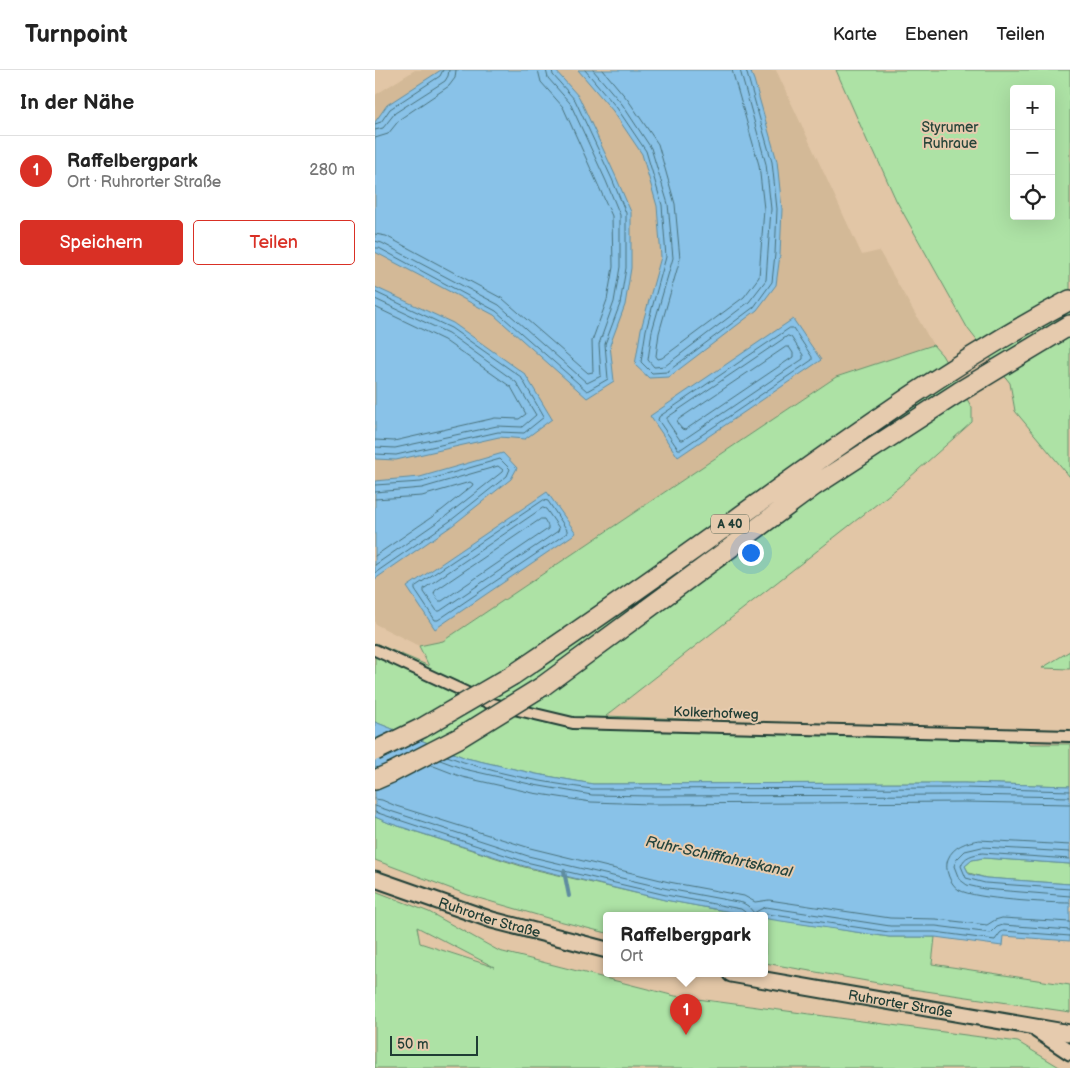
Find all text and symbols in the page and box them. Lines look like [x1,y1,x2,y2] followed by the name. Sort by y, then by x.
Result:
[25,20,128,49] text: Turnpoint
[833,24,877,45] text: Karte
[905,24,968,45] text: Ebenen
[996,24,1045,45] text: Teilen
[1010,85,1055,220] map controls
[1010,85,1055,130] button: +
[20,90,134,115] text: In der Nähe
[922,119,979,152] park label: Styrumer Ruhraue
[1010,130,1055,175] button: −
[67,150,198,173] text: Raffelbergpark
[33,161,39,180] text: 1
[309,161,355,180] text: 280 m
[67,173,221,192] text: Ort · Ruhrorter Straße
[1010,175,1055,220] button: locate
[20,220,183,265] button: Speichern
[193,220,355,265] button: Teilen
[711,514,749,534] road number: A 40
[738,540,764,566] your location
[673,703,759,723] street label: Kolkerhofweg
[644,832,795,882] water label: Ruhr-Schifffahrtskanal
[436,893,542,941] street label: Ruhrorter Straße
[603,912,768,977] popup
[620,924,751,947] text: Raffelbergpark
[620,947,643,966] text: Ort
[847,986,954,1021] street label: Ruhrorter Straße
[670,994,702,1035] pin: 1
[390,1033,477,1056] scale bar
[397,1036,429,1053] text: 50 m

